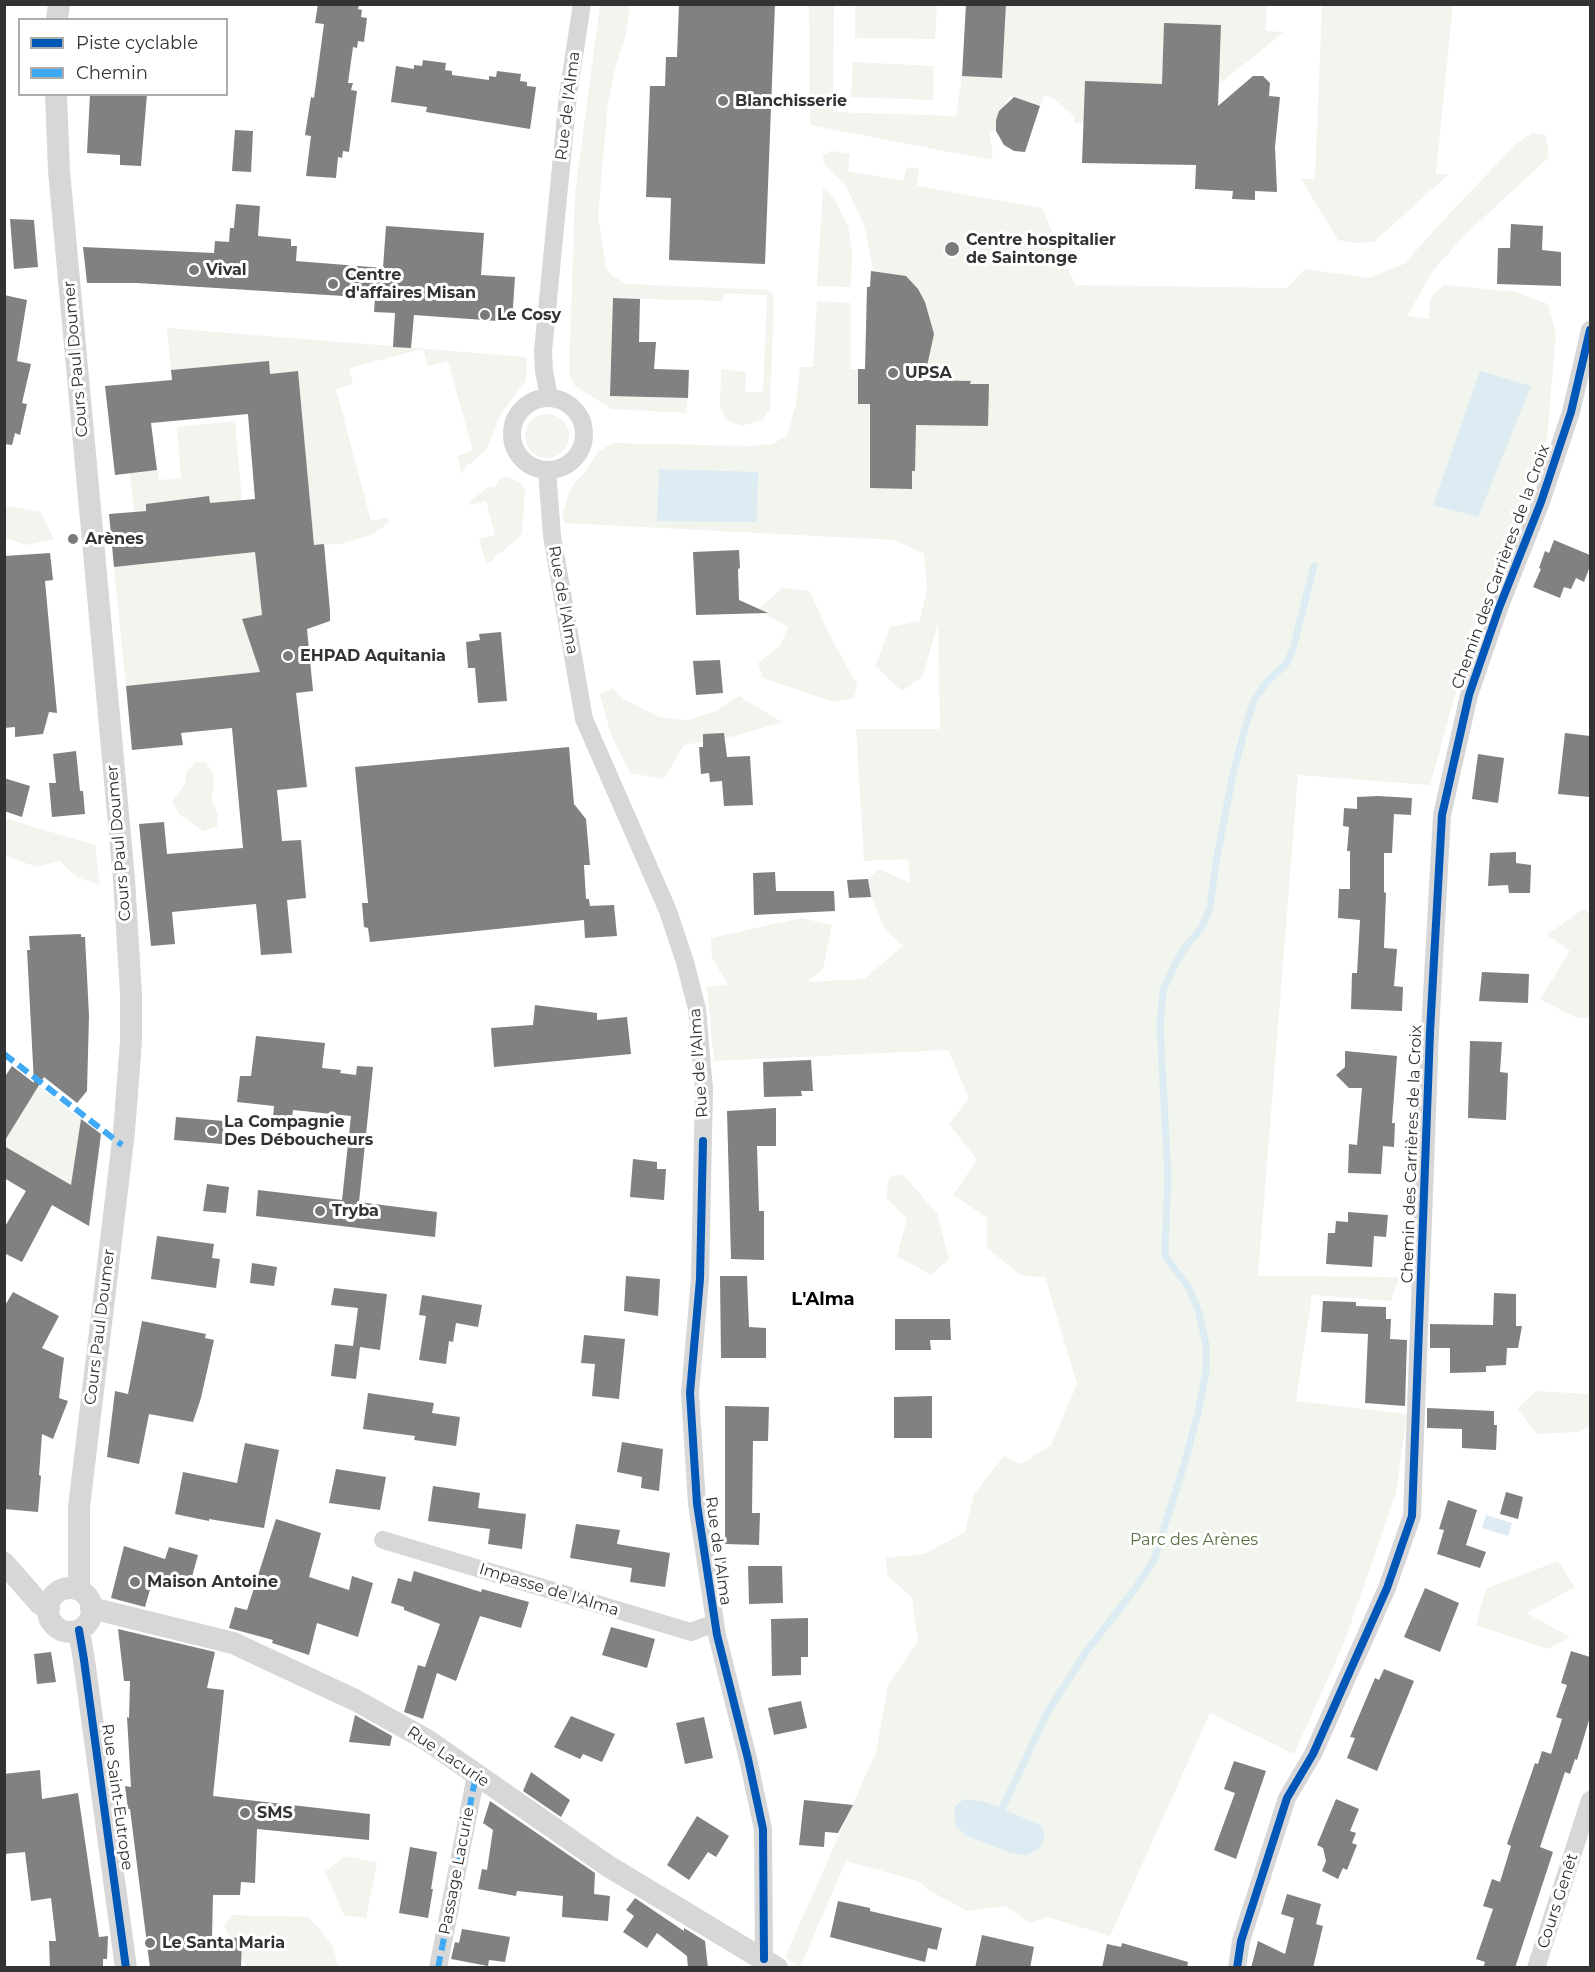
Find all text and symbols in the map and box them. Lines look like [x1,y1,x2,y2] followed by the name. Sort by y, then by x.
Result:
[18,18,228,96] legend
[76,32,198,54] text: Piste cyclable
[552,50,584,162] street label: Rue de l'Alma
[76,62,148,84] text: Chemin
[735,91,847,111] place label: Blanchisserie
[716,94,730,108] marker: Blanchisserie
[966,230,1116,268] place label: Centre hospitalier de Saintonge
[943,240,961,258] marker: Centre hospitalier de Saintonge
[206,260,247,280] place label: Vival
[187,263,201,277] marker: Vival
[345,265,476,303] place label: Centre d'affaires Misan
[326,277,340,291] marker: Centre d'affaires Misan
[60,280,92,438] street label: Cours Paul Doumer
[497,305,561,325] place label: Le Cosy
[478,308,492,322] marker: Le Cosy
[905,363,952,383] place label: UPSA
[886,366,900,380] marker: UPSA
[1448,442,1554,692] street label: Chemin des Carrières de la Croix
[85,529,144,549] place label: Arènes
[66,532,80,546] marker: Arènes
[544,544,582,656] street label: Rue de l'Alma
[300,646,446,666] place label: EHPAD Aquitania
[281,649,295,663] marker: EHPAD Aquitania
[103,764,135,922] street label: Cours Paul Doumer
[686,1008,712,1118] street label: Rue de l'Alma
[1398,1024,1426,1284] street label: Chemin des Carrières de la Croix
[224,1112,373,1150] place label: La Compagnie Des Déboucheurs
[205,1124,219,1138] marker: La Compagnie Des Déboucheurs
[332,1201,379,1221] place label: Tryba
[313,1204,327,1218] marker: Tryba
[81,1248,119,1406] street label: Cours Paul Doumer
[791,1289,855,1311] district label: L'Alma
[701,1495,735,1607] street label: Rue de l'Alma
[1130,1530,1258,1550] park label: Parc des Arènes
[477,1560,621,1620] street label: Impasse de l'Alma
[147,1572,278,1592] place label: Maison Antoine
[128,1575,142,1589] marker: Maison Antoine
[403,1722,493,1792] street label: Rue Lacurie
[97,1723,137,1871] street label: Rue Saint-Eutrope
[257,1803,293,1823] place label: SMS
[238,1806,252,1820] marker: SMS
[435,1806,479,1936] street label: Passage Lacurie
[1534,1851,1582,1951] street label: Cours Genêt
[162,1933,285,1953] place label: Le Santa Maria
[143,1936,157,1950] marker: Le Santa Maria

